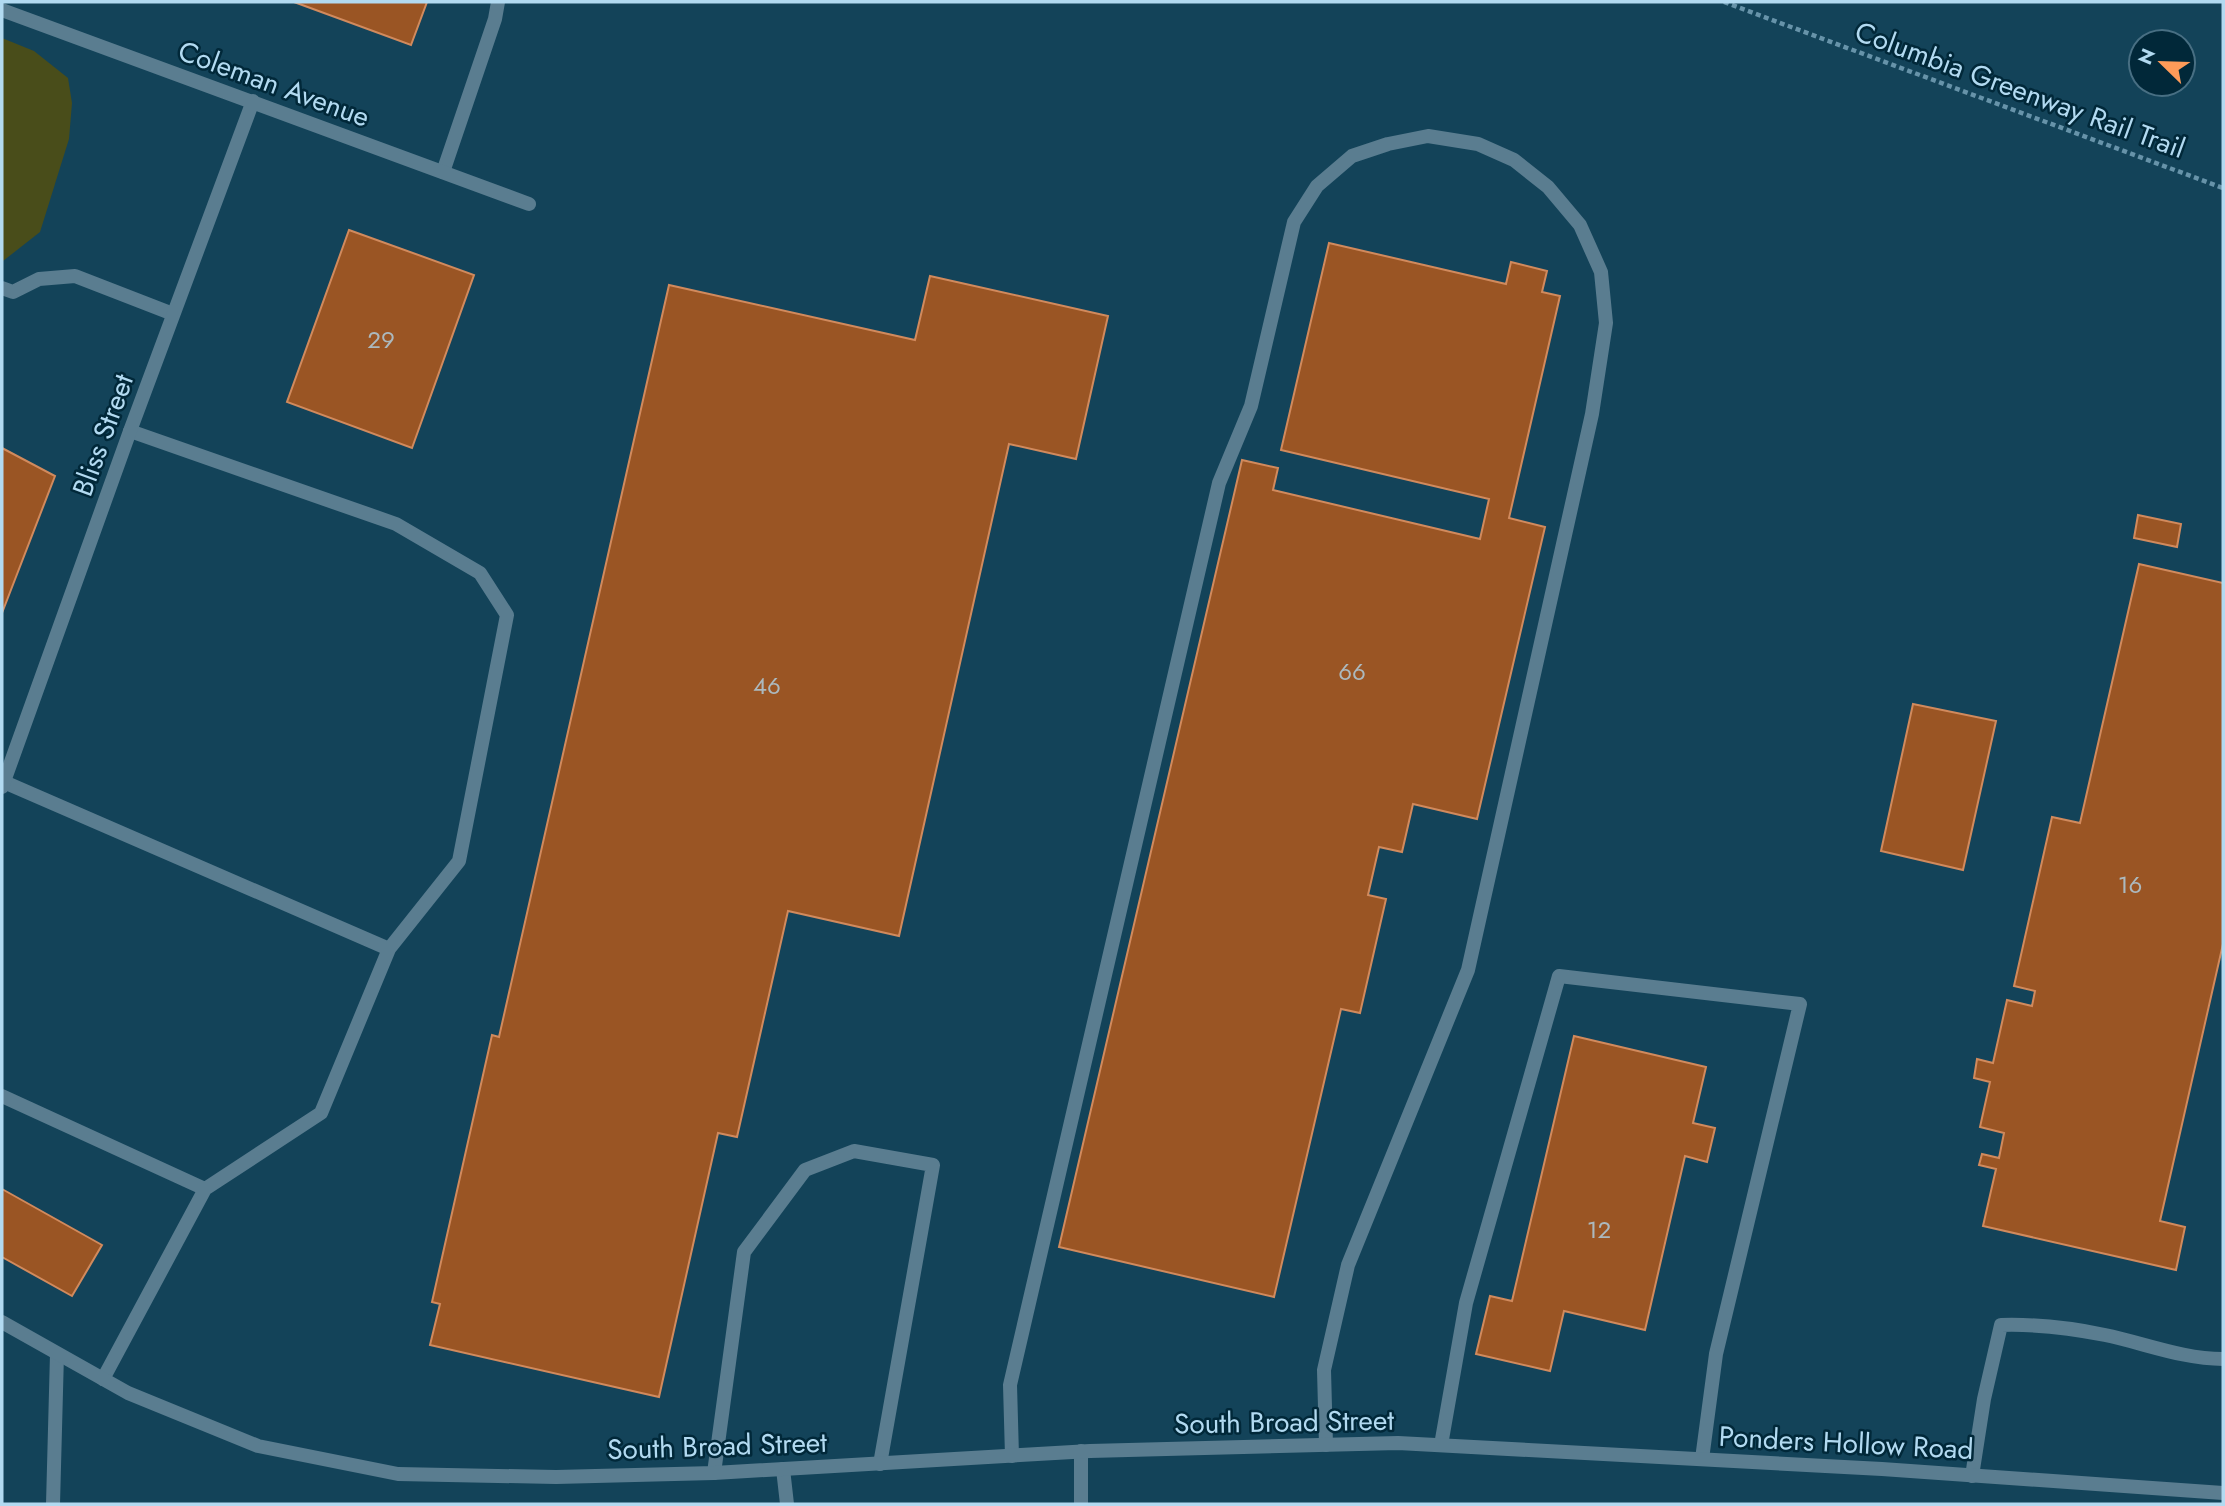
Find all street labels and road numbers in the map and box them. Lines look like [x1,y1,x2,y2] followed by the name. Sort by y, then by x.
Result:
[1849,11,2191,169] street label: Columbia Greenway Rail Trail
[173,30,375,138] street label: Coleman Avenue
[62,368,144,502] street label: Bliss Street
[1174,1400,1395,1444] street label: South Broad Street
[1718,1416,1974,1470] street label: Ponders Hollow Road
[606,1422,828,1470] street label: South Broad Street

